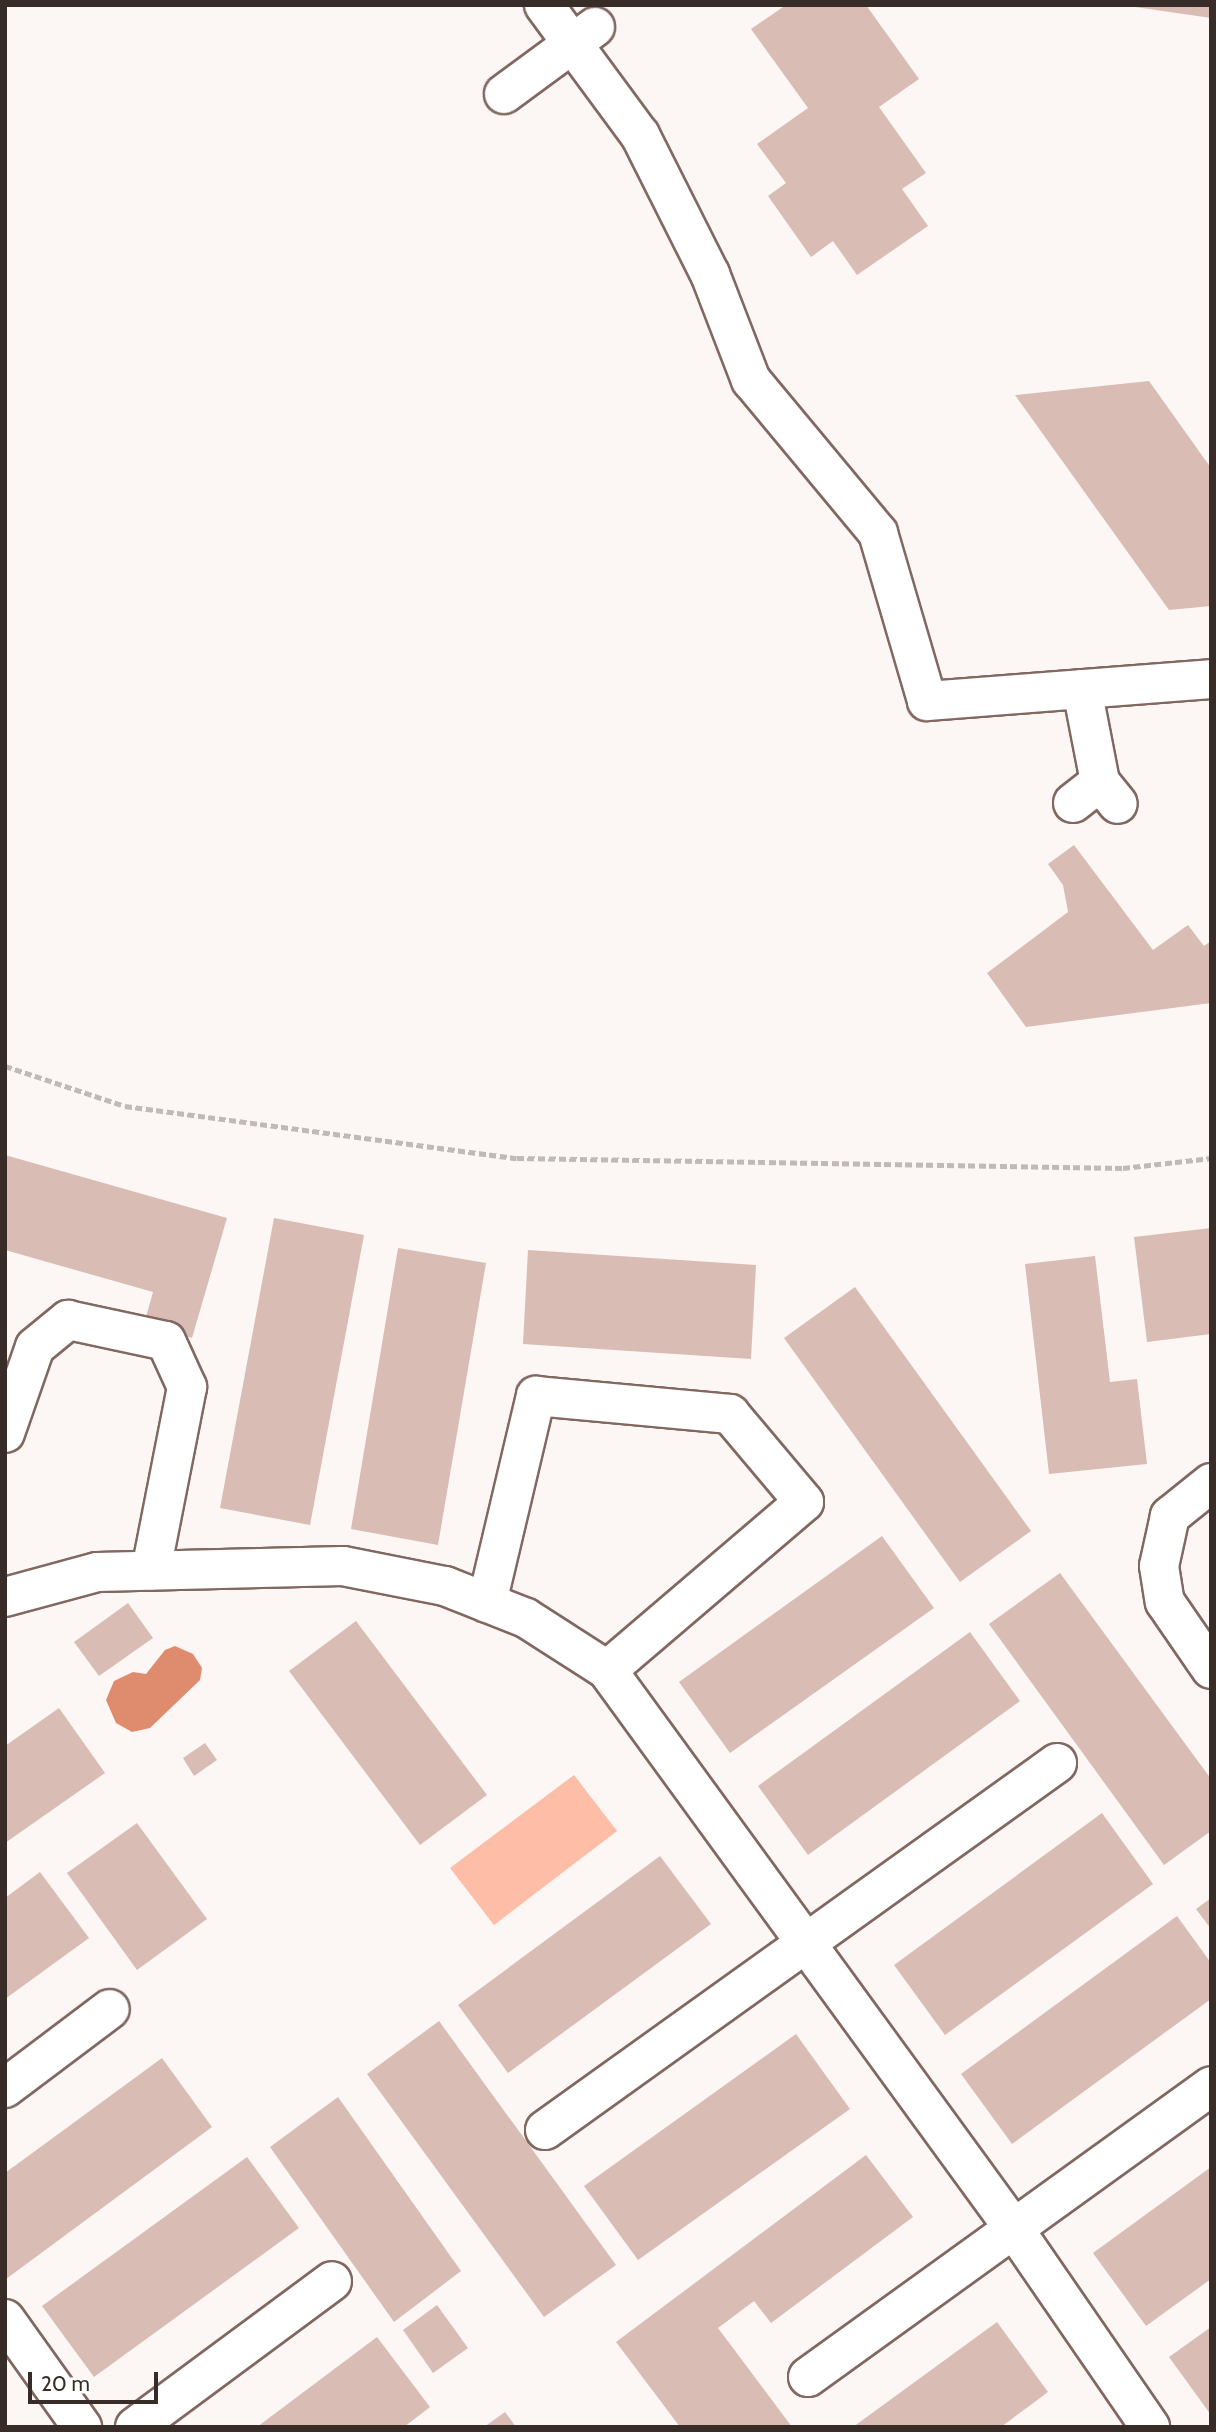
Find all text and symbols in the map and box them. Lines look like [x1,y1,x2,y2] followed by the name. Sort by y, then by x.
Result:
[32,2358,161,2402] scale bar
[41,2371,90,2396] text: 20 m

